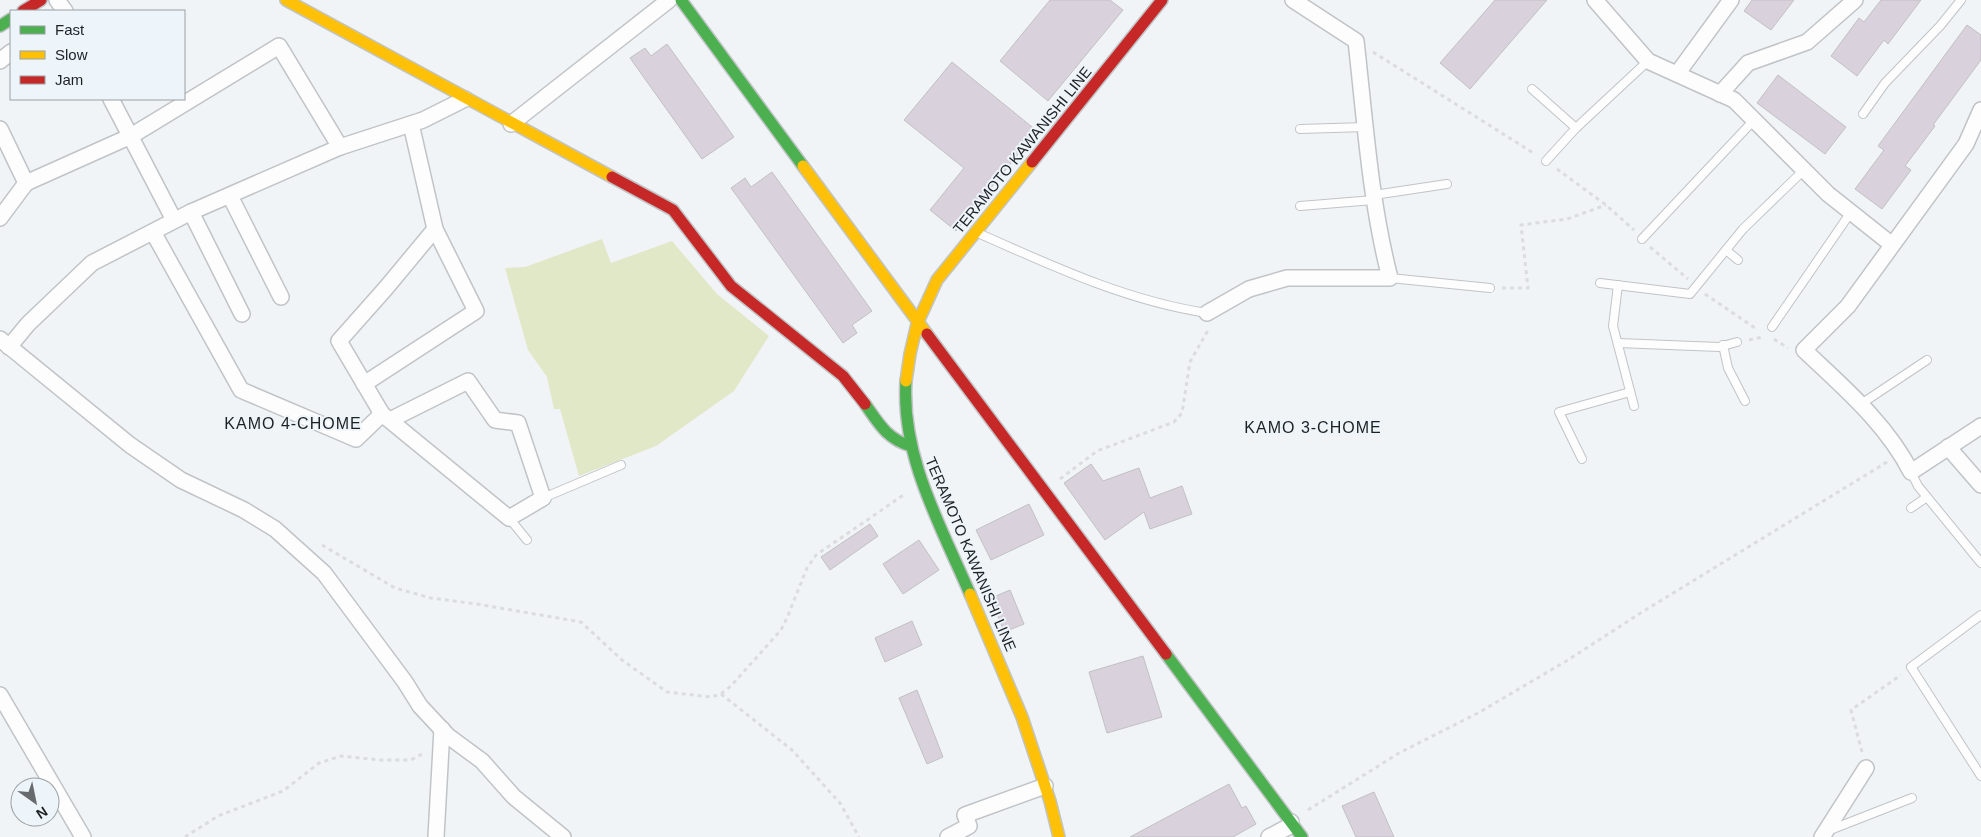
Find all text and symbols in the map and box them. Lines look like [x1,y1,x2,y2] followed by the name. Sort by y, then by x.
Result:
[10,10,185,100] legend
[55,21,85,38] text: Fast
[55,46,88,63] text: Slow
[949,63,1095,237] street label: TERAMOTO KAWANISHI LINE
[55,71,83,88] text: Jam
[224,415,362,432] district label: KAMO 4-CHOME
[1244,419,1382,436] district label: KAMO 3-CHOME
[922,454,1020,654] street label: TERAMOTO KAWANISHI LINE
[10,777,60,827] north arrow
[33,803,51,822] text: N

